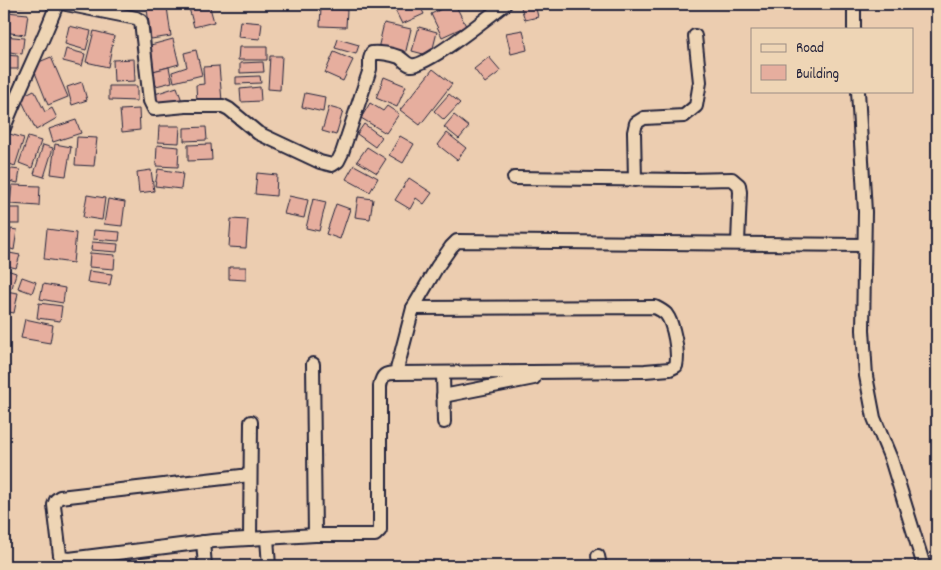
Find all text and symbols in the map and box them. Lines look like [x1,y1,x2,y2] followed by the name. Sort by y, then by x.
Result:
[751,28,914,92] legend
[796,38,824,60] text: Road
[796,64,839,86] text: Building

